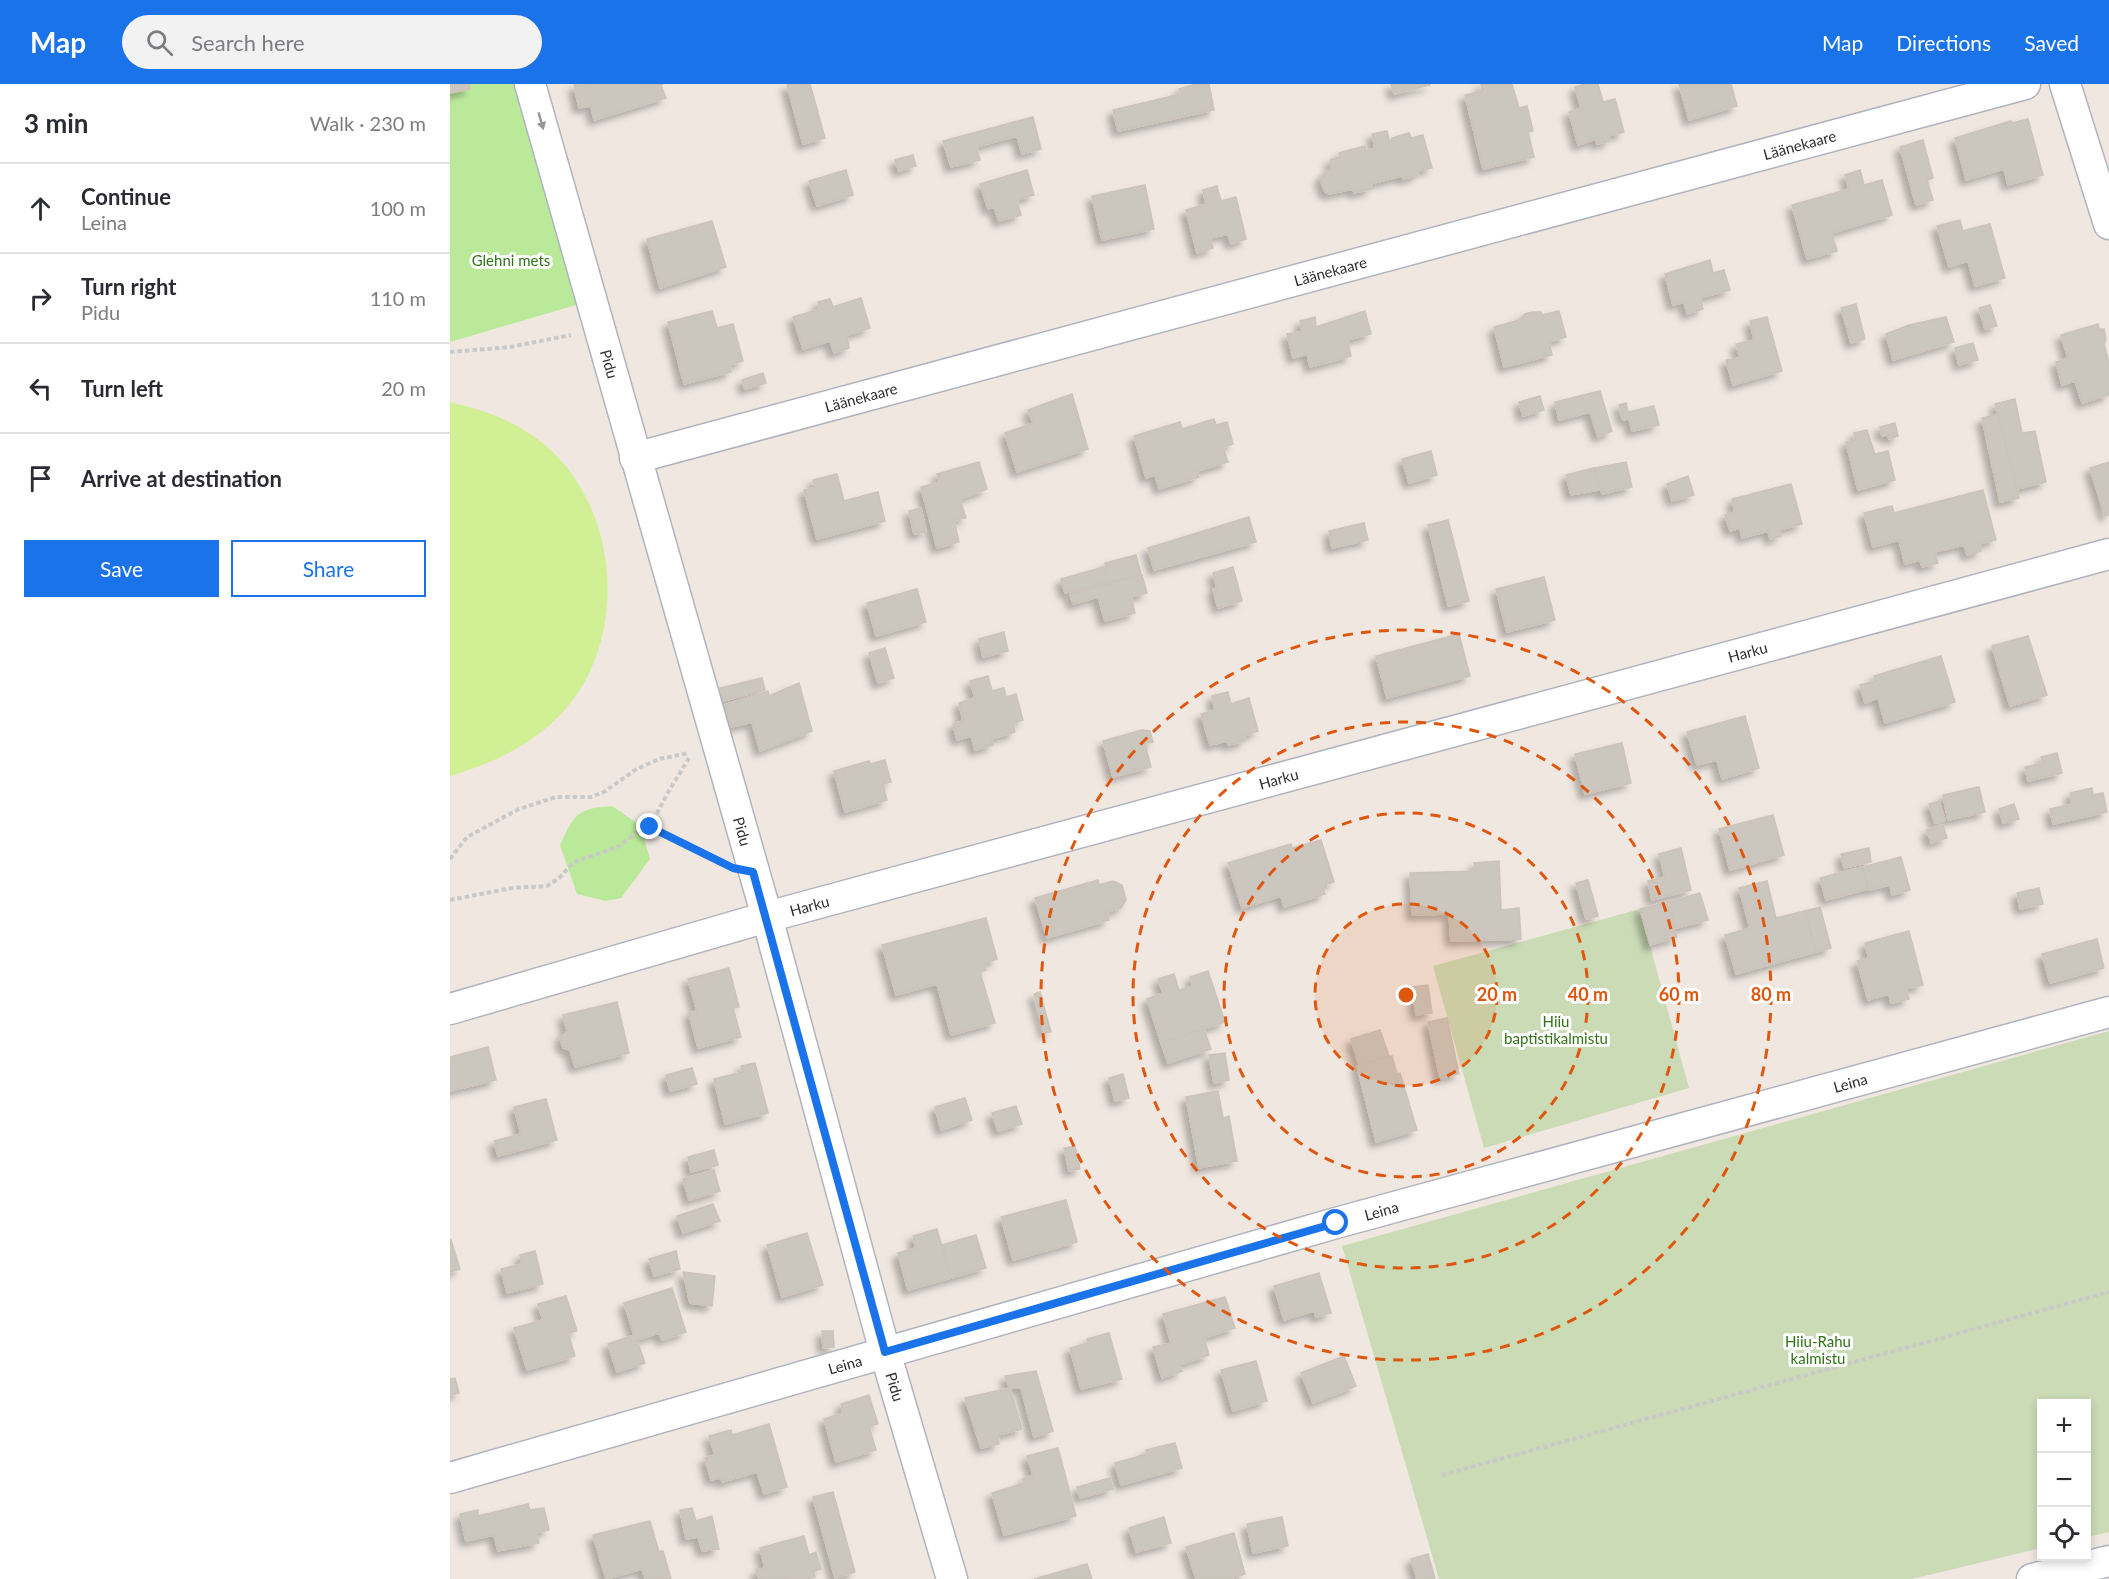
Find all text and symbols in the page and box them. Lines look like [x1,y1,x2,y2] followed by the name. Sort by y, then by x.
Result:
[122,15,542,69] search box
[30,25,86,59] text: Map
[143,26,176,59] icon: search
[191,29,305,56] text: Search here
[1822,30,1863,55] text: Map
[1896,30,1991,55] text: Directions
[2024,30,2079,55] text: Saved
[24,107,88,139] text: 3 min
[310,111,426,135] text: Walk · 230 m
[537,112,546,130] one-way arrow
[1761,126,1838,163] street label: Läänekaare
[81,183,171,210] text: Continue
[24,192,57,225] icon: ahead
[370,196,426,220] text: 100 m
[81,210,127,234] text: Leina
[472,251,550,269] park label: Glehni mets
[1292,253,1369,289] street label: Läänekaare
[81,273,176,300] text: Turn right
[24,282,57,315] icon: right
[370,286,426,310] text: 110 m
[81,300,120,324] text: Pidu
[597,347,622,380] street label: Pidu
[24,372,57,405] icon: left
[81,375,163,402] text: Turn left
[381,376,426,400] text: 20 m
[823,379,899,416] street label: Läänekaare
[24,462,57,495] icon: arrive
[81,465,282,492] text: Arrive at destination
[24,540,219,597] button: Save
[231,540,426,597] button: Share
[1726,638,1769,666] street label: Harku
[1257,765,1300,793] street label: Harku
[636,813,662,839] route end
[730,815,755,848] street label: Pidu
[788,892,831,919] street label: Harku
[1477,983,1517,1005] text: 20 m
[1568,983,1608,1005] text: 40 m
[1659,983,1699,1005] text: 60 m
[1751,983,1791,1005] text: 80 m
[1396,985,1416,1005] centre of rings
[1504,1012,1608,1047] park label: Hiiu baptistikalmistu
[1831,1069,1869,1096] street label: Leina
[1362,1197,1400,1224] street label: Leina
[1322,1209,1348,1235] route start
[1785,1332,1851,1367] park label: Hiiu-Rahu kalmistu
[826,1351,864,1378] street label: Leina
[882,1370,908,1403] street label: Pidu
[2037,1399,2091,1561] map controls
[2037,1399,2091,1453] button: +
[2037,1453,2091,1507] button: −
[2037,1507,2091,1561] button: locate

